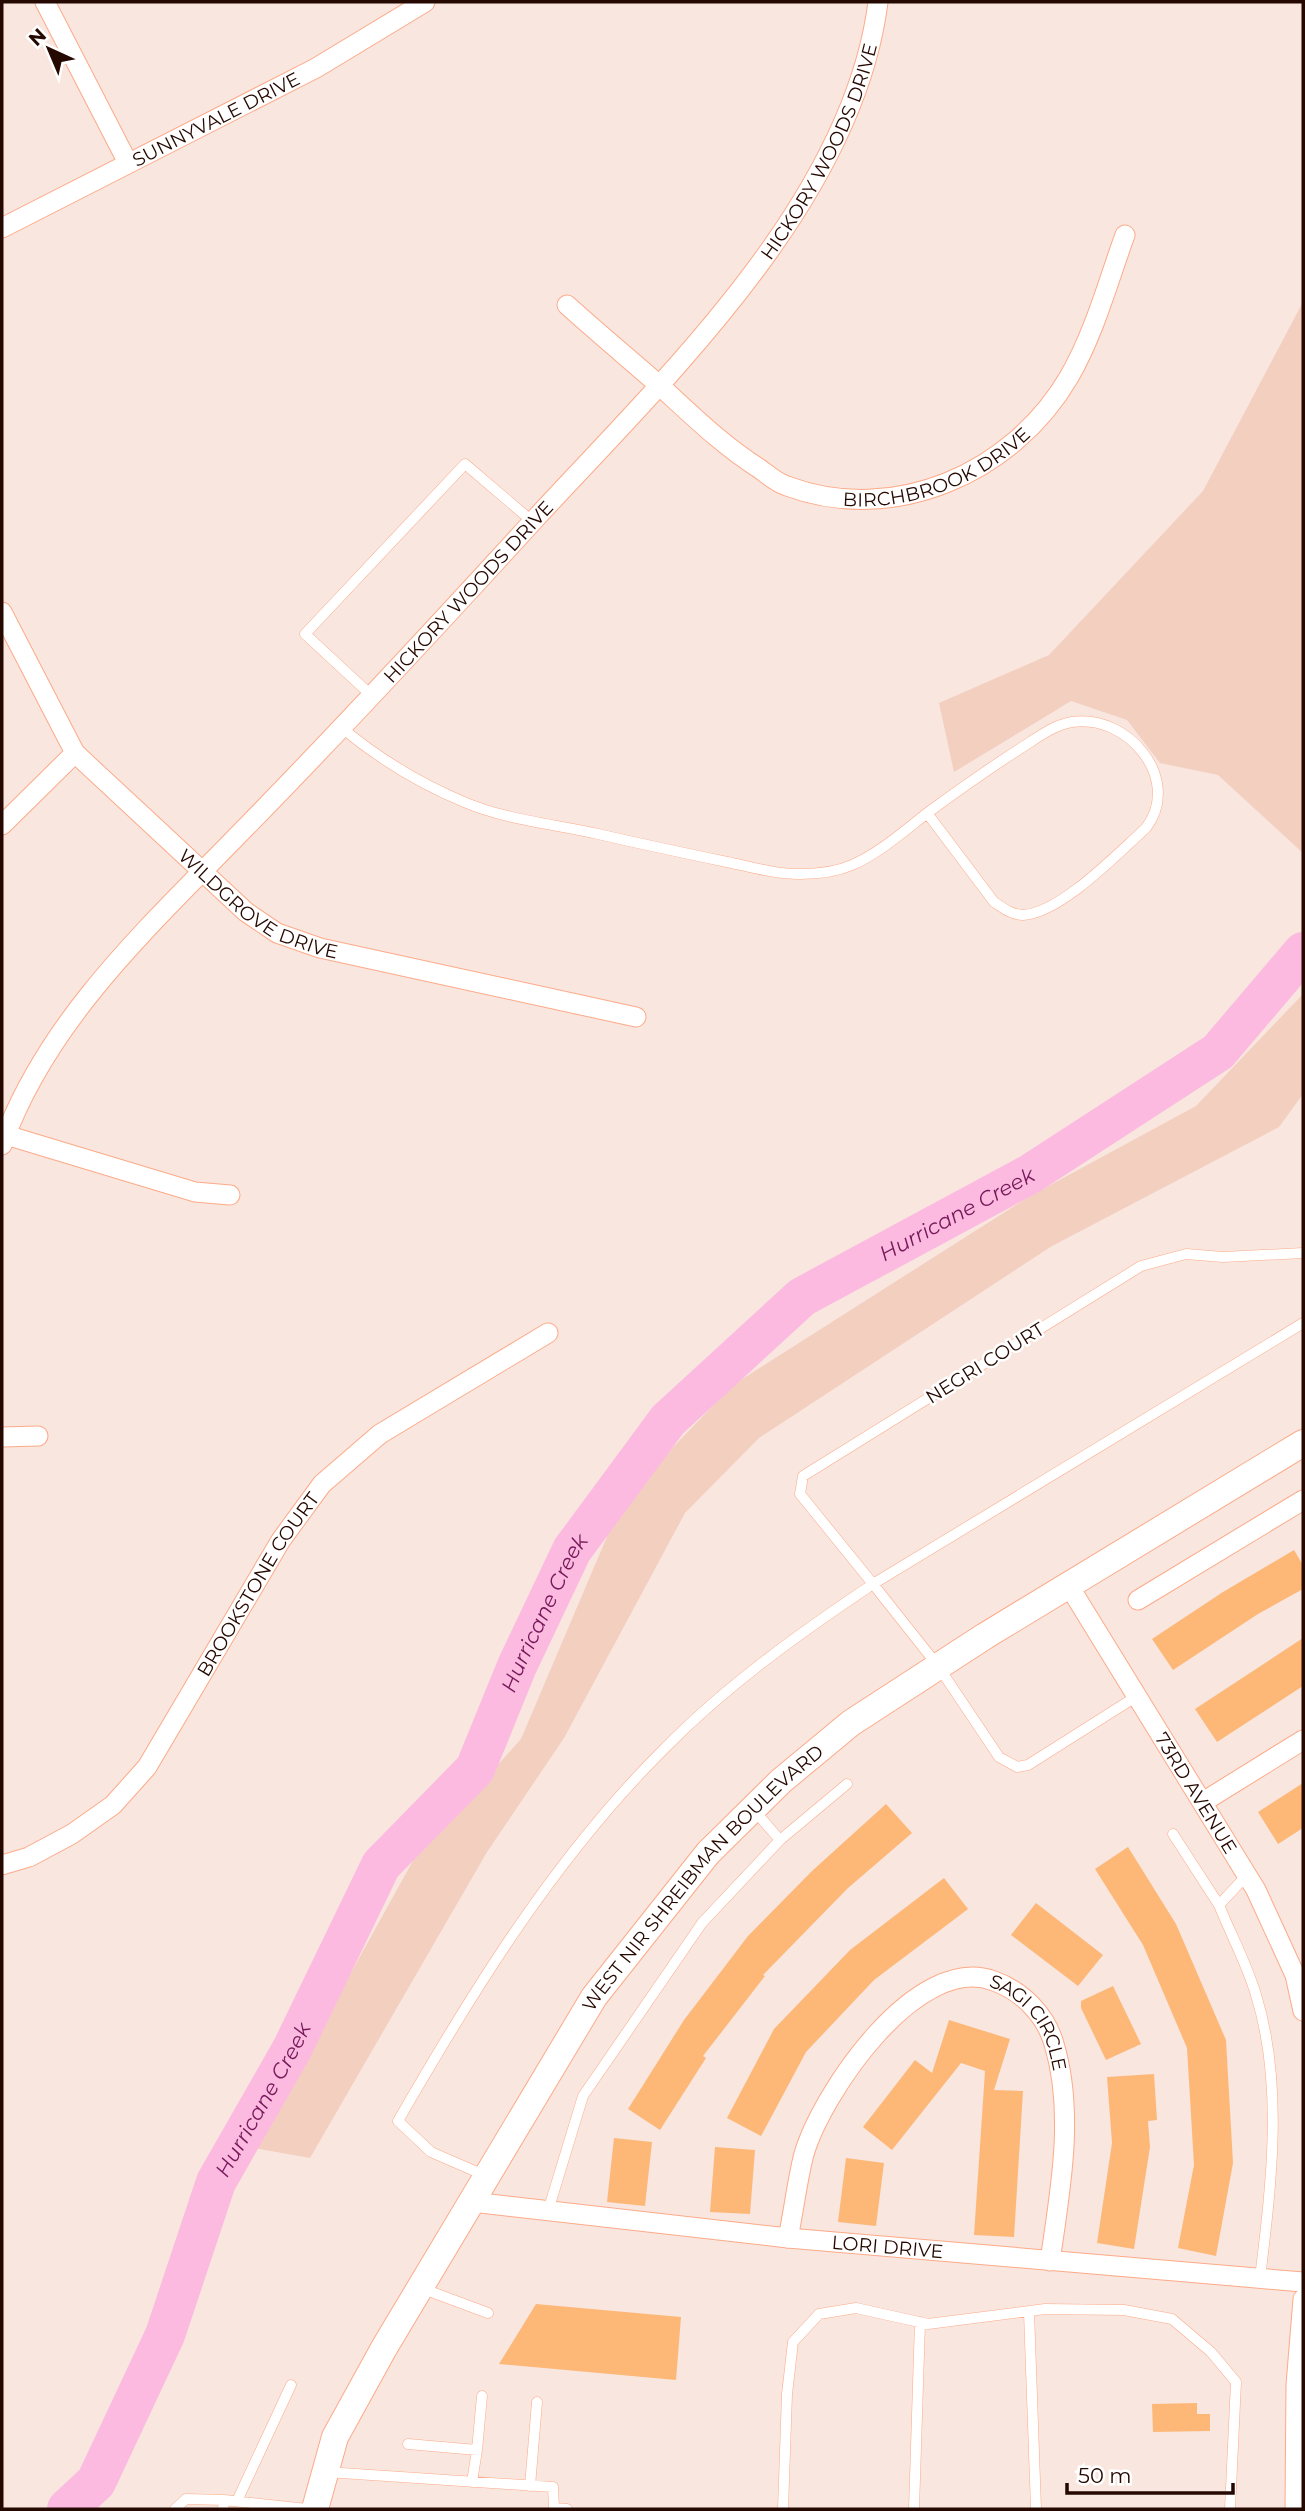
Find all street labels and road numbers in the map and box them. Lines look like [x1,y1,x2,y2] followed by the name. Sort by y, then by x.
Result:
[755,41,882,264] street label: HICKORY WOODS DRIVE
[128,67,303,171] street label: SUNNYVALE DRIVE
[842,422,1035,511] street label: BIRCHBROOK DRIVE
[379,496,558,687] street label: HICKORY WOODS DRIVE
[174,844,340,963] street label: WILDGROVE DRIVE
[921,1317,1049,1409] street label: NEGRI COURT
[192,1487,324,1680] street label: BROOKSTONE COURT
[1150,1728,1242,1858] street label: 73RD AVENUE
[577,1739,828,2015] street label: WEST NIR SHREIBMAN BOULEVARD
[987,1969,1072,2073] street label: SAGI CIRCLE
[831,2230,944,2263] street label: LORI DRIVE

